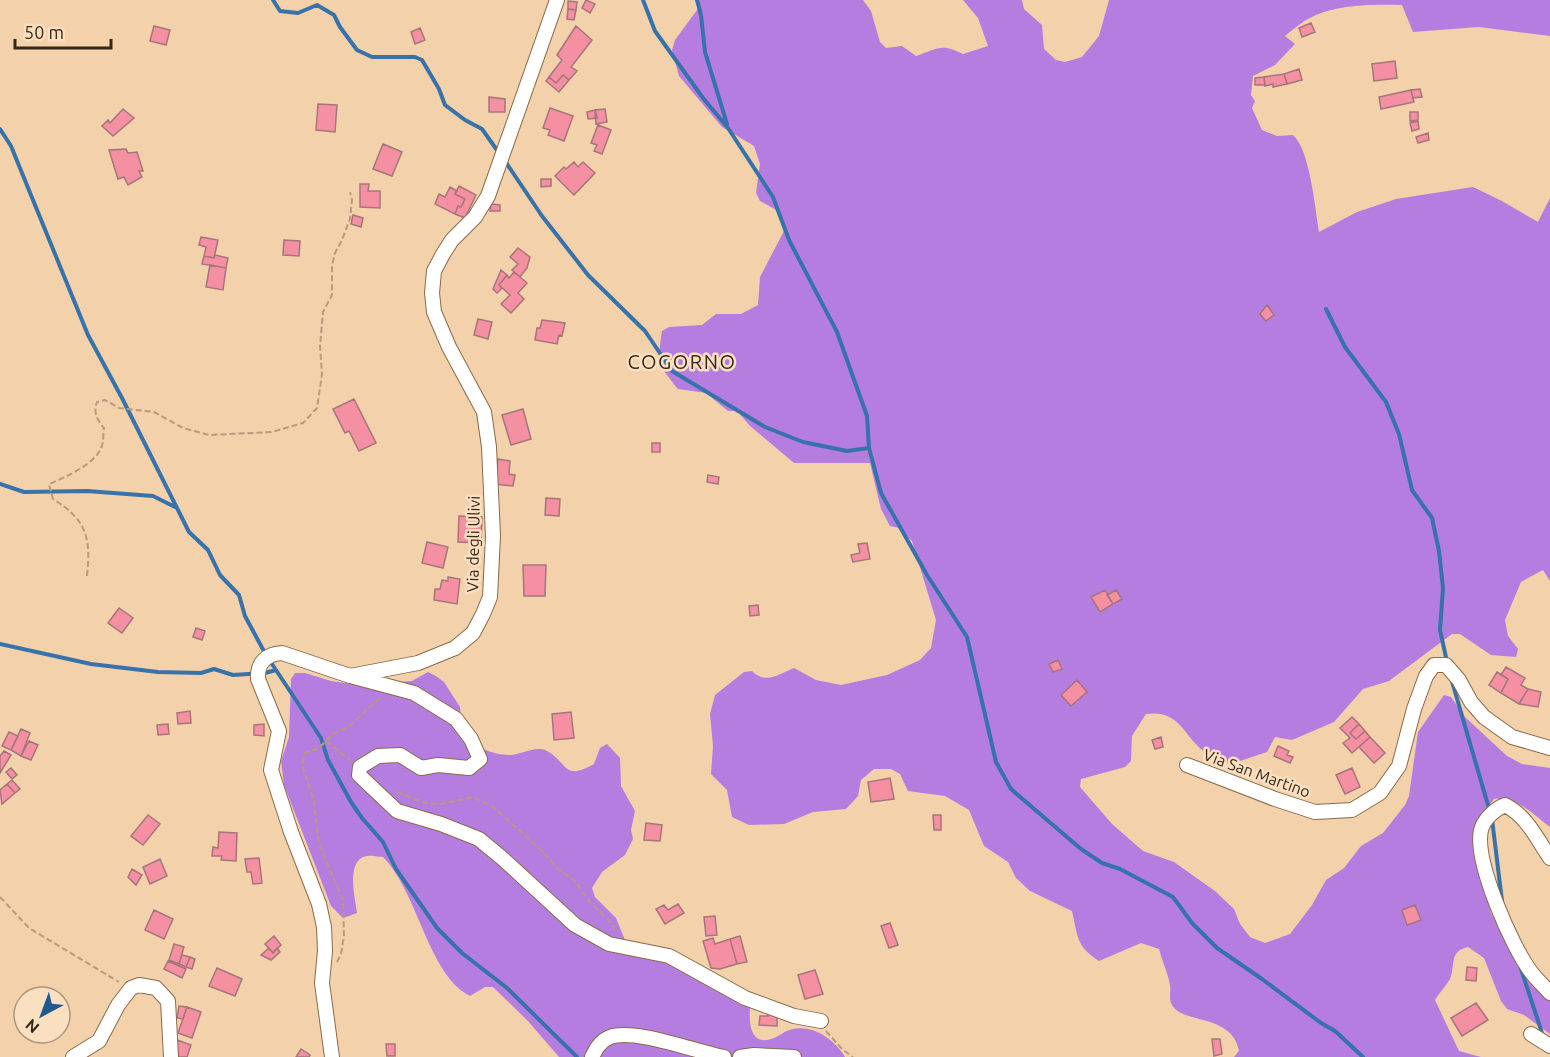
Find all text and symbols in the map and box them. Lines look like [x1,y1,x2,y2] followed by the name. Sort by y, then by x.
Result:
[15,12,111,50] scale bar
[24,22,64,42] text: 50 m
[627,350,737,373] district label: COGORNO
[463,496,483,592] street label: Via degli Ulivi
[1201,745,1313,801] street label: Via San Martino
[12,985,72,1045] north arrow
[22,1016,43,1037] text: N

